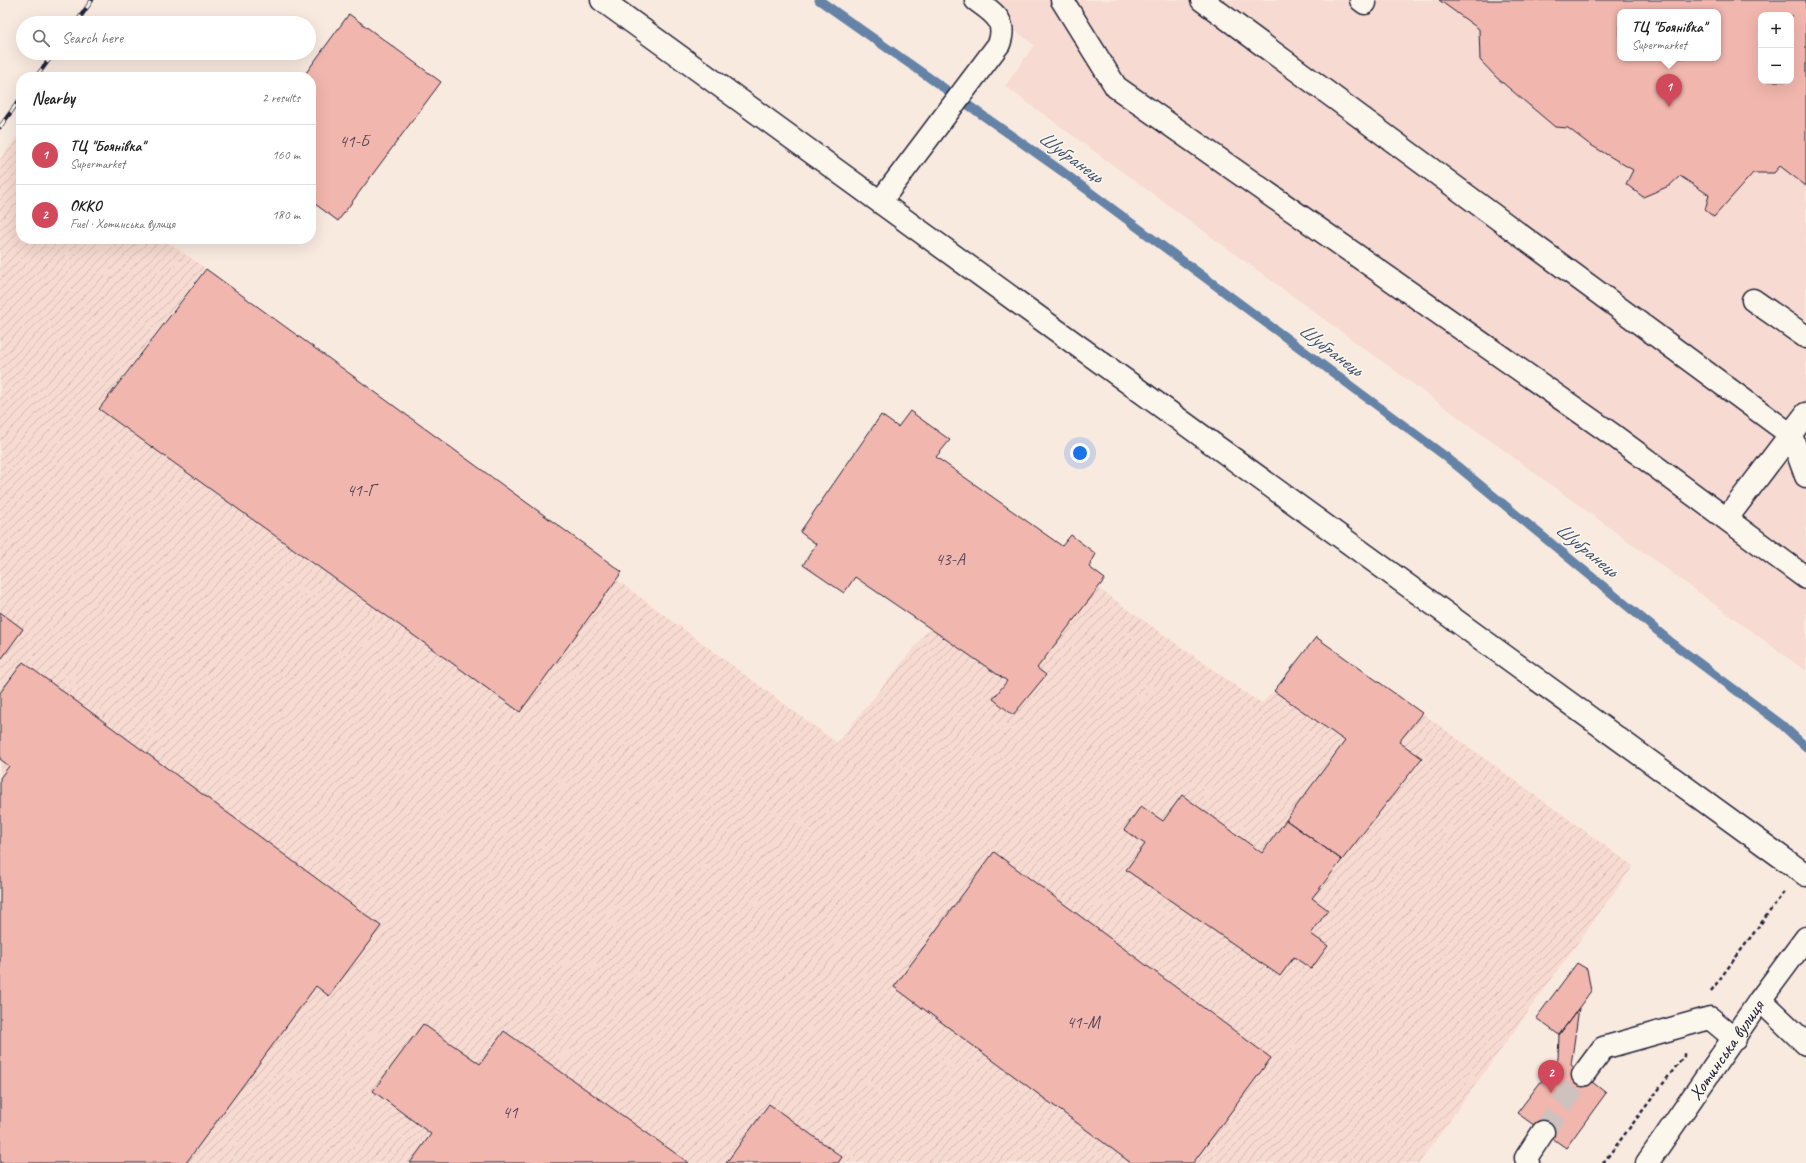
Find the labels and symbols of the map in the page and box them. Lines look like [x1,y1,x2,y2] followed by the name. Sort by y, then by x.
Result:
[1656,74,1682,107] pin: 1
[1034,125,1110,190] water label: Шубранець
[339,131,372,152] house number: 41-Б
[1294,317,1370,383] water label: Шубранець
[1070,443,1090,463] your location
[347,480,379,501] house number: 41-Г
[1550,517,1625,584] water label: Шубранець
[935,549,966,570] house number: 43-А
[1684,994,1770,1105] street label: Хотинська вулиця
[1066,1012,1101,1033] house number: 41-М
[1538,1060,1564,1093] pin: 2
[502,1102,519,1123] house number: 41

